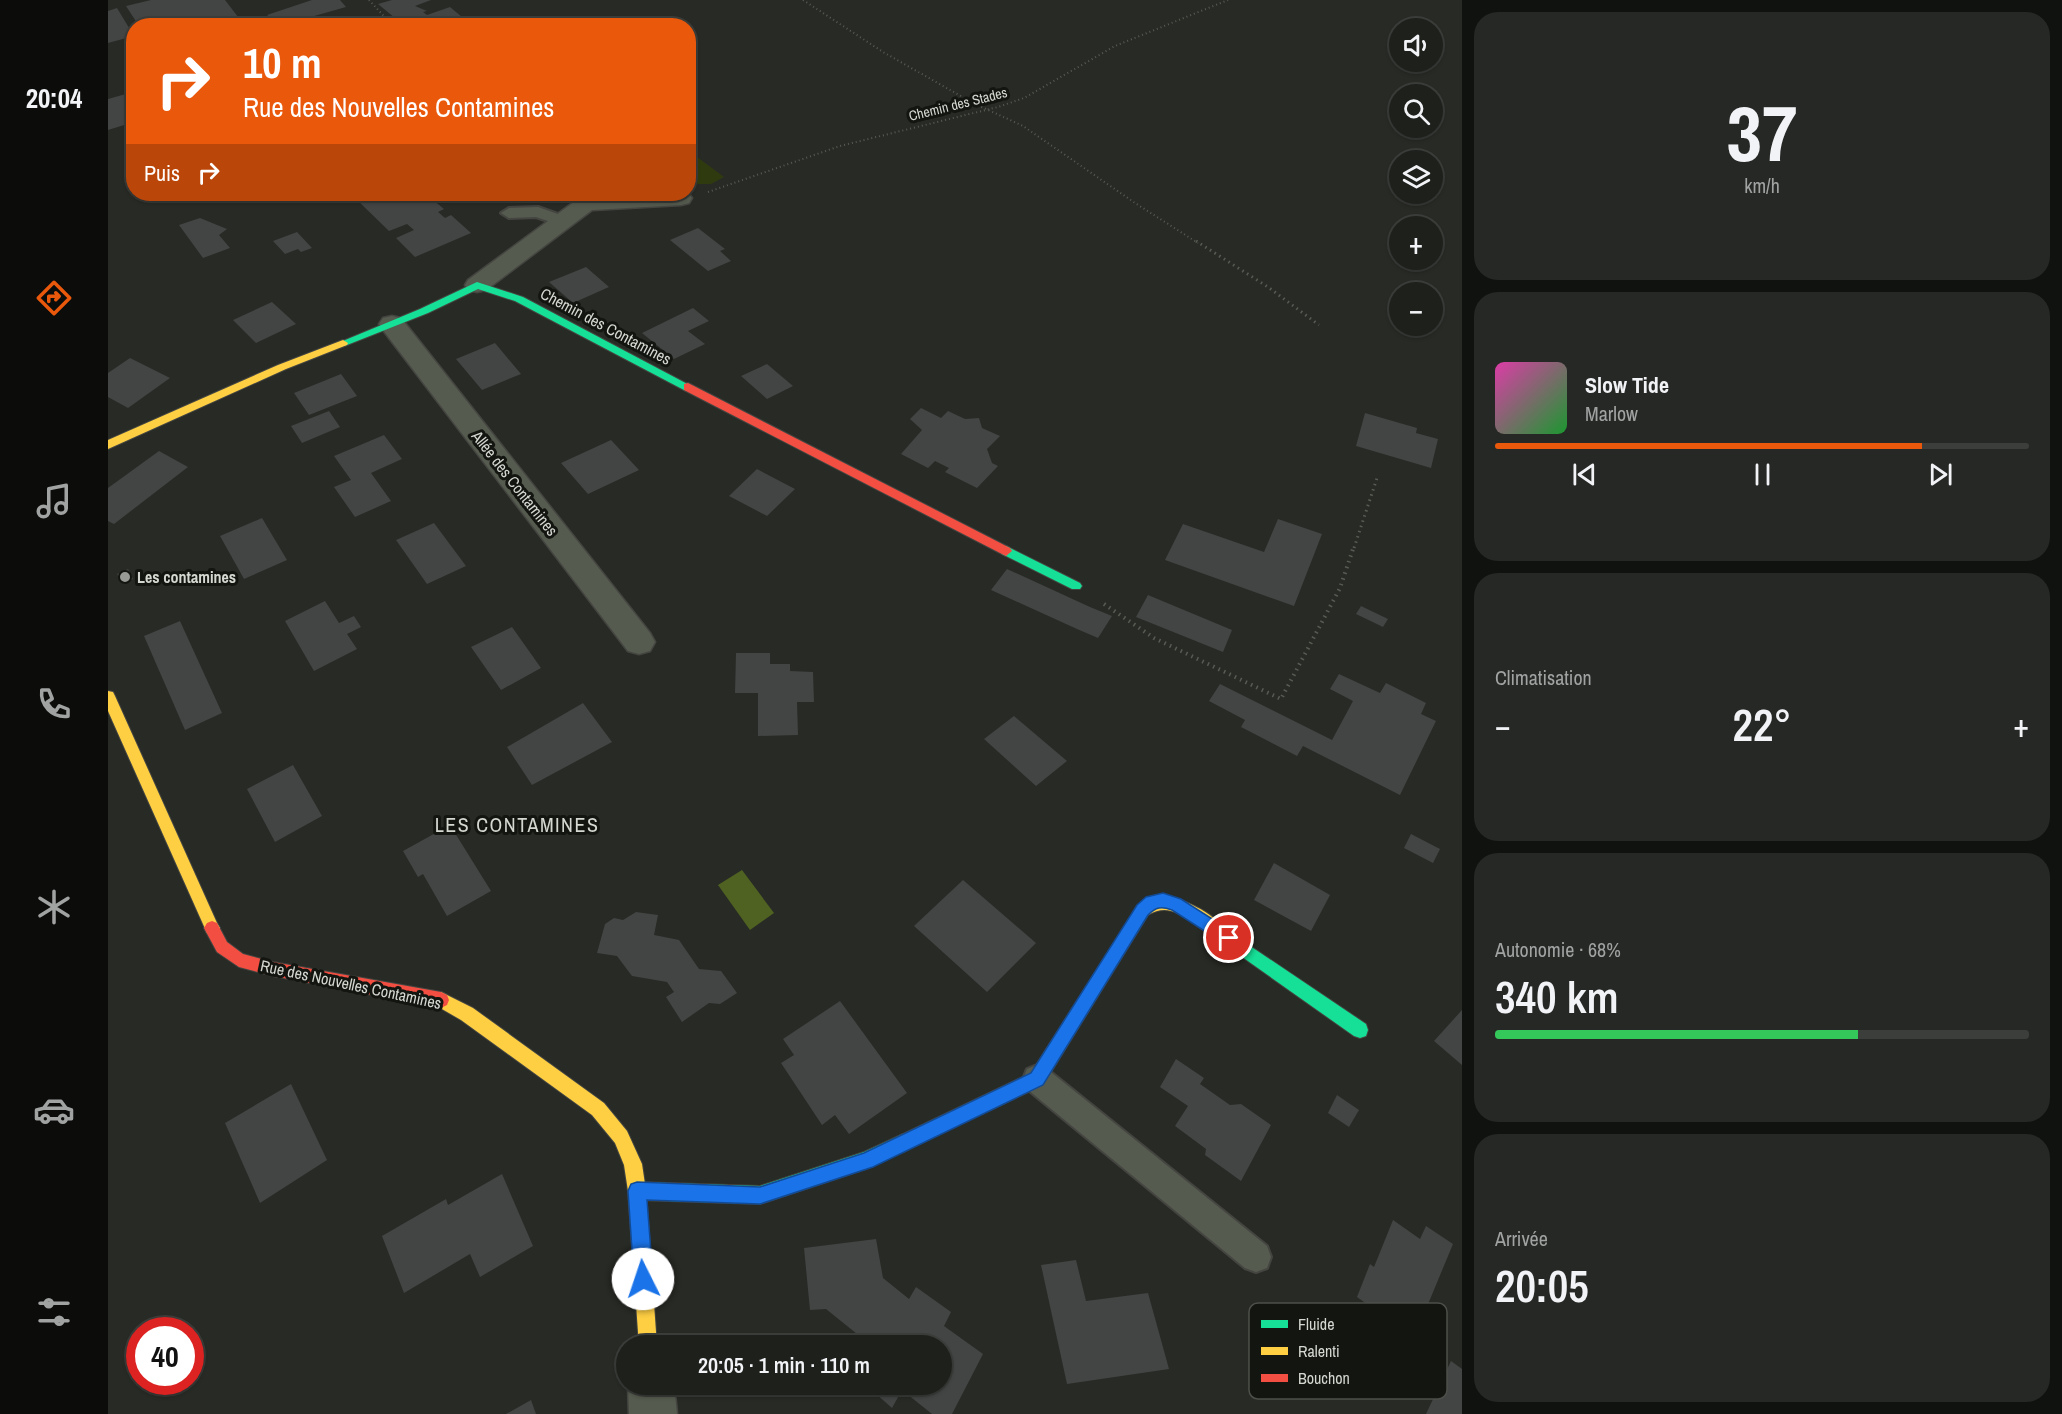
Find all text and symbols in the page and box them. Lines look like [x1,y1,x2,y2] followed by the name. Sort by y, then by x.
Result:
[1389,18,1443,336] map controls
[1389,18,1443,72] button: sound
[243,35,322,91] text: 10 m
[144,42,222,120] icon: right
[26,80,82,116] text: 20:04
[1726,80,1798,185] text: 37
[907,83,1009,125] street label: Chemin des Stades
[1389,84,1443,138] button: search
[243,89,554,125] text: Rue des Nouvelles Contamines
[1389,150,1443,204] button: layers
[192,156,225,189] icon: right
[144,158,180,188] text: Puis
[1744,172,1780,199] text: km/h
[1389,216,1443,270] button: +
[33,277,75,319] icon: directions
[537,282,675,370] street label: Chemin des Contamines
[1389,282,1443,336] button: −
[1585,370,1669,400] text: Slow Tide
[1585,400,1638,427] text: Marlow
[466,425,563,540] street label: Allée des Contamines
[1568,458,1601,491] icon: previous
[1746,458,1779,491] icon: pause
[1924,458,1957,491] icon: next
[33,480,75,522] icon: music
[137,566,236,588] place label: Les contamines
[118,570,132,584] marker: Les contamines
[1495,664,1592,691] text: Climatisation
[33,683,75,725] icon: phone
[1732,694,1792,755] text: 22°
[1495,703,1511,747] text: −
[2013,703,2029,747] text: +
[435,811,599,838] district label: LES CONTAMINES
[33,886,75,928] icon: climate
[1203,912,1254,963] pin
[1212,921,1245,954] icon: arrive
[1495,936,1621,963] text: Autonomie · 68%
[258,954,444,1014] street label: Rue des Nouvelles Contamines
[1495,966,1619,1027] text: 340 km
[33,1089,75,1131] icon: car
[1495,1225,1548,1252] text: Arrivée
[611,1247,675,1311] position arrow
[1495,1255,1589,1316] text: 20:05
[33,1291,75,1333] icon: filters
[1249,1303,1447,1399] legend
[1298,1313,1334,1335] text: Fluide
[126,1317,204,1395] speed limit sign: 40
[1298,1340,1340,1362] text: Ralenti
[698,1350,870,1380] text: 20:05 · 1 min · 110 m
[1298,1367,1350,1389] text: Bouchon

